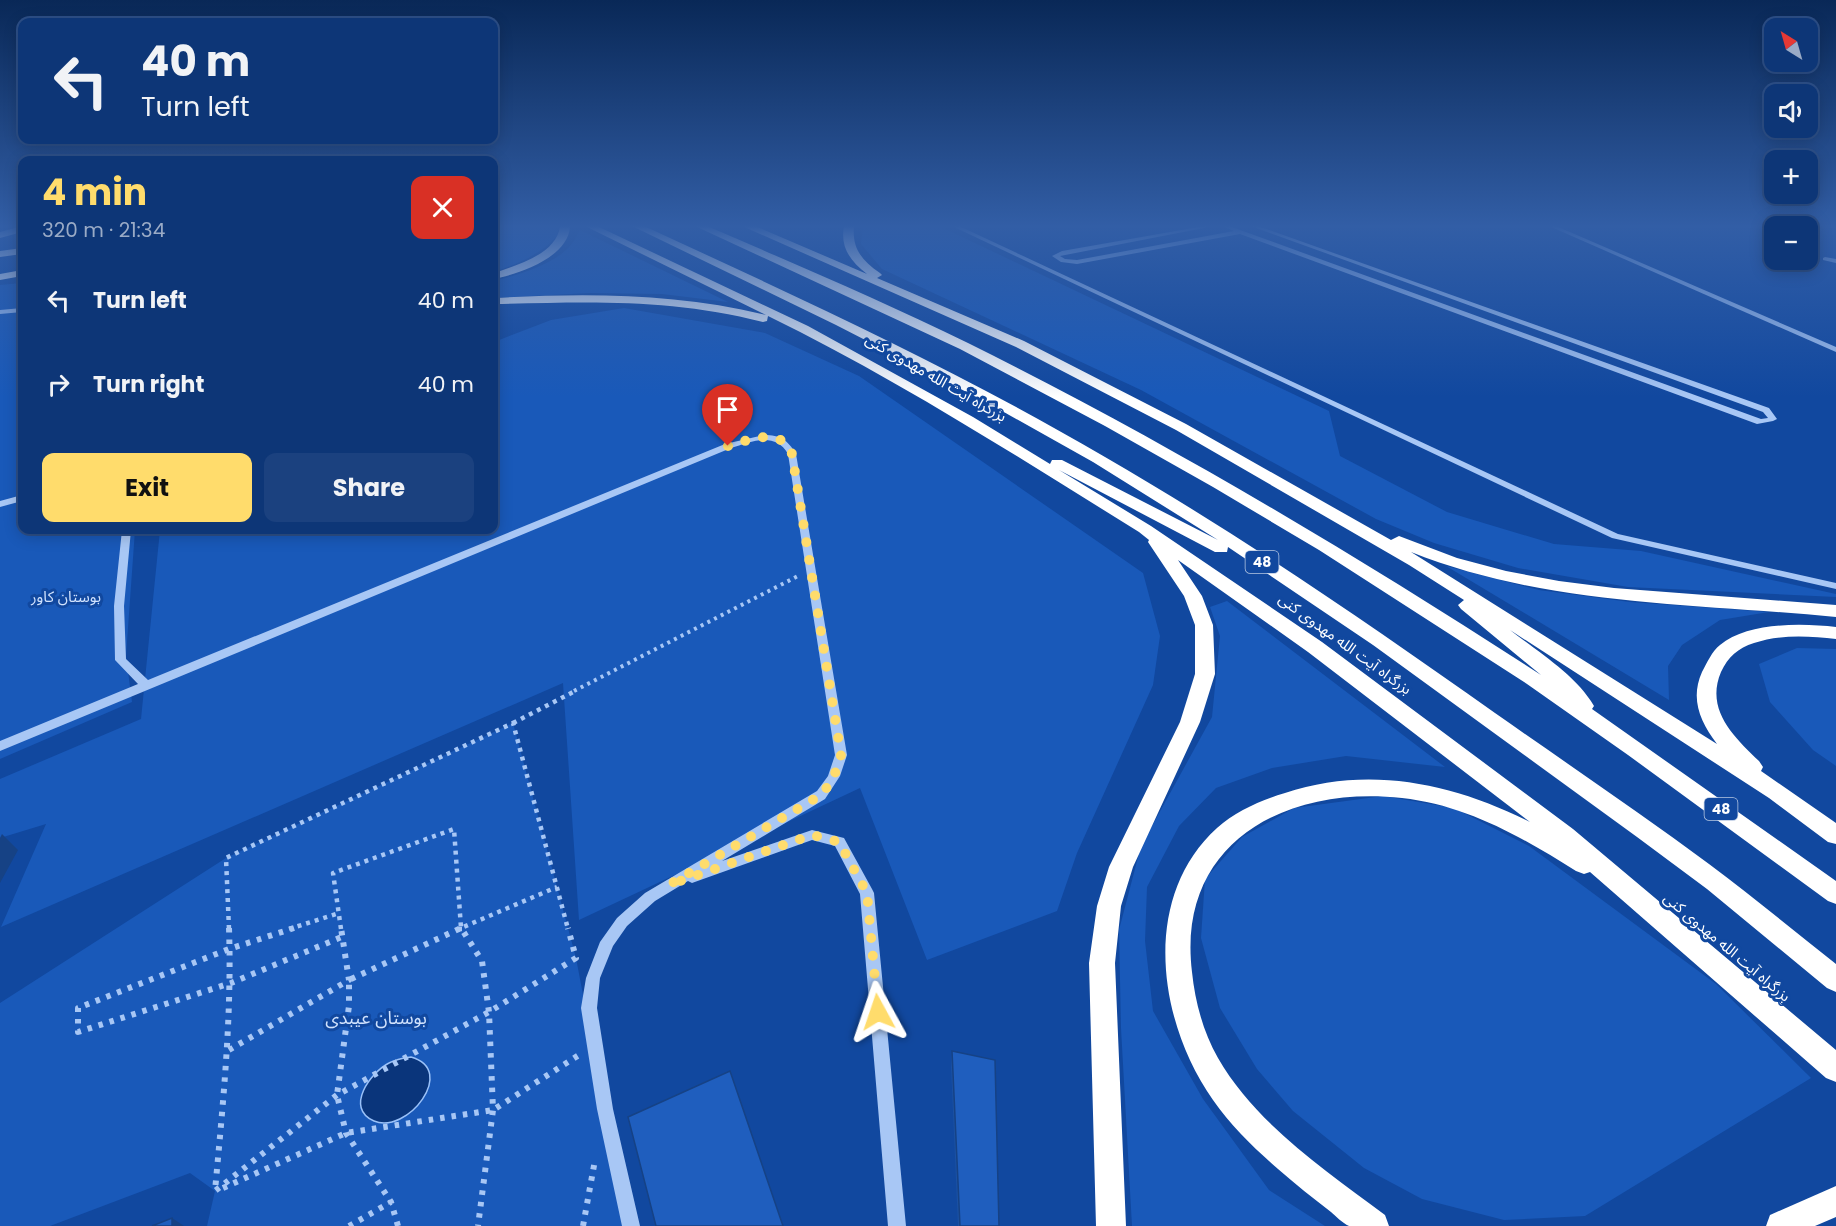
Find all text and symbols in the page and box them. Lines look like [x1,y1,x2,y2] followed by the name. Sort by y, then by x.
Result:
[1764,18,1818,72] north arrow
[1764,18,1818,270] map controls
[141,32,250,91] text: 40 m
[42,42,120,120] icon: left
[1764,84,1818,138] button: sound
[141,88,250,125] text: Turn left
[1764,150,1818,204] button: +
[42,167,147,218] text: 4 min
[411,176,474,239] button: close
[42,216,165,244] text: 320 m · 21:34
[1764,216,1818,270] button: −
[42,284,75,317] icon: left
[93,285,187,316] text: Turn left
[418,285,474,316] text: 40 m
[862,329,1011,427] street label: بزرگراه آیت الله مهدوی کنی
[42,368,75,401] icon: right
[93,369,204,400] text: Turn right
[418,369,474,400] text: 40 m
[702,384,753,446] pin
[711,393,744,426] icon: arrive
[42,453,252,522] button: Exit
[264,453,474,522] button: Share
[1246,551,1278,573] road number: 48
[30,586,101,607] park label: بوستان کاور
[1274,588,1416,699] street label: بزرگراه آیت الله مهدوی کنی
[1704,798,1738,820] road number: 48
[1659,887,1795,1006] street label: بزرگراه آیت الله مهدوی کنی
[846,980,910,1044] position arrow
[325,1005,427,1030] park label: بوستان عیبدی

